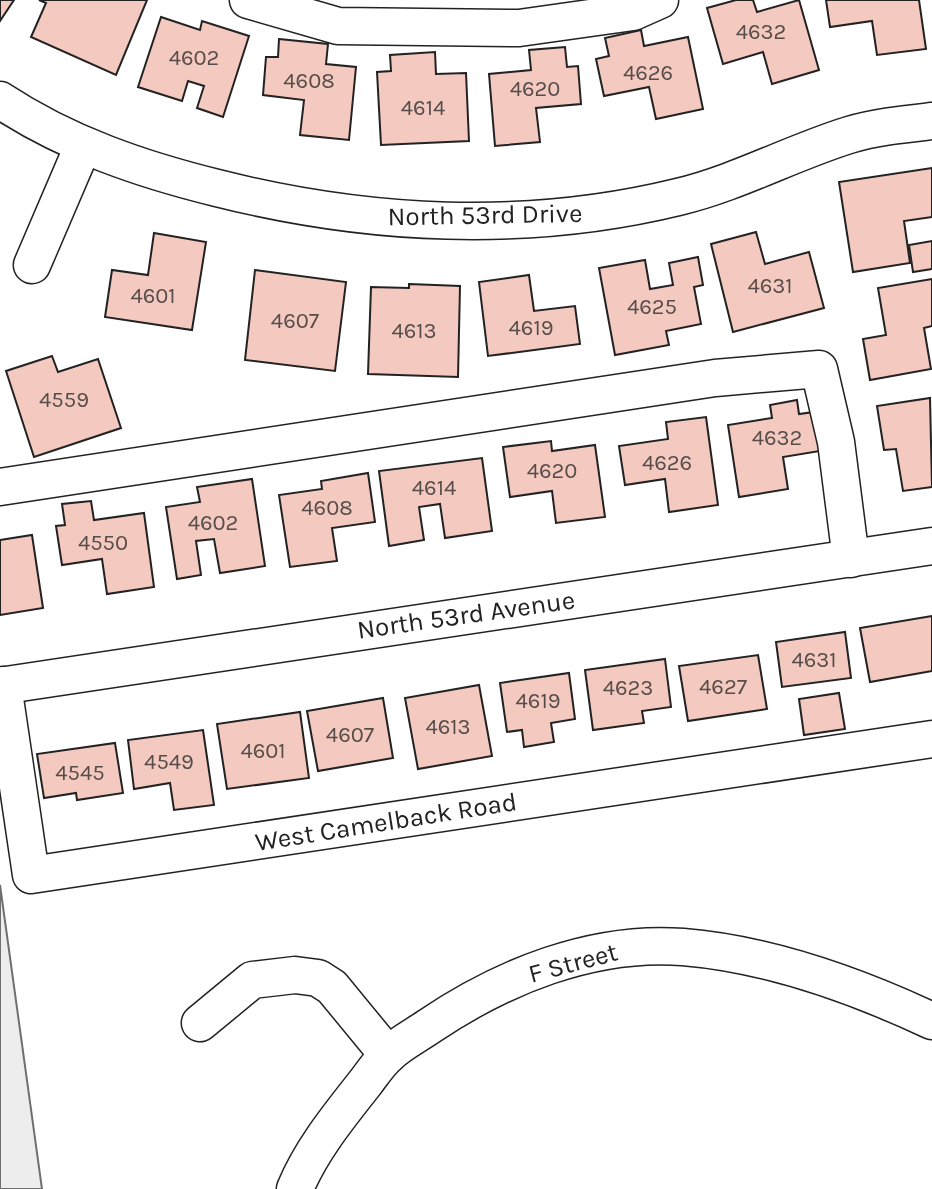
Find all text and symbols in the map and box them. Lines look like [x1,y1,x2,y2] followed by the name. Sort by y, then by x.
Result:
[736,19,786,45] house number: 4632
[169,45,219,71] house number: 4602
[623,60,673,86] house number: 4626
[283,68,335,94] house number: 4608
[510,76,560,102] house number: 4620
[401,95,445,121] house number: 4614
[387,198,583,232] street label: North 53rd Drive
[747,273,793,299] house number: 4631
[130,283,176,309] house number: 4601
[627,294,677,320] house number: 4625
[271,308,319,334] house number: 4607
[509,315,553,341] house number: 4619
[391,318,437,344] house number: 4613
[39,387,89,413] house number: 4559
[752,425,802,451] house number: 4632
[642,450,692,476] house number: 4626
[527,458,577,484] house number: 4620
[412,475,456,501] house number: 4614
[301,495,353,521] house number: 4608
[188,510,238,536] house number: 4602
[78,530,128,556] house number: 4550
[355,584,577,646] street label: North 53rd Avenue
[791,647,837,673] house number: 4631
[699,674,747,700] house number: 4627
[603,675,653,701] house number: 4623
[516,688,560,714] house number: 4619
[425,714,471,740] house number: 4613
[326,722,374,748] house number: 4607
[240,738,286,764] house number: 4601
[144,749,194,775] house number: 4549
[55,760,105,786] house number: 4545
[253,786,519,858] street label: West Camelback Road
[525,936,621,990] street label: F Street

